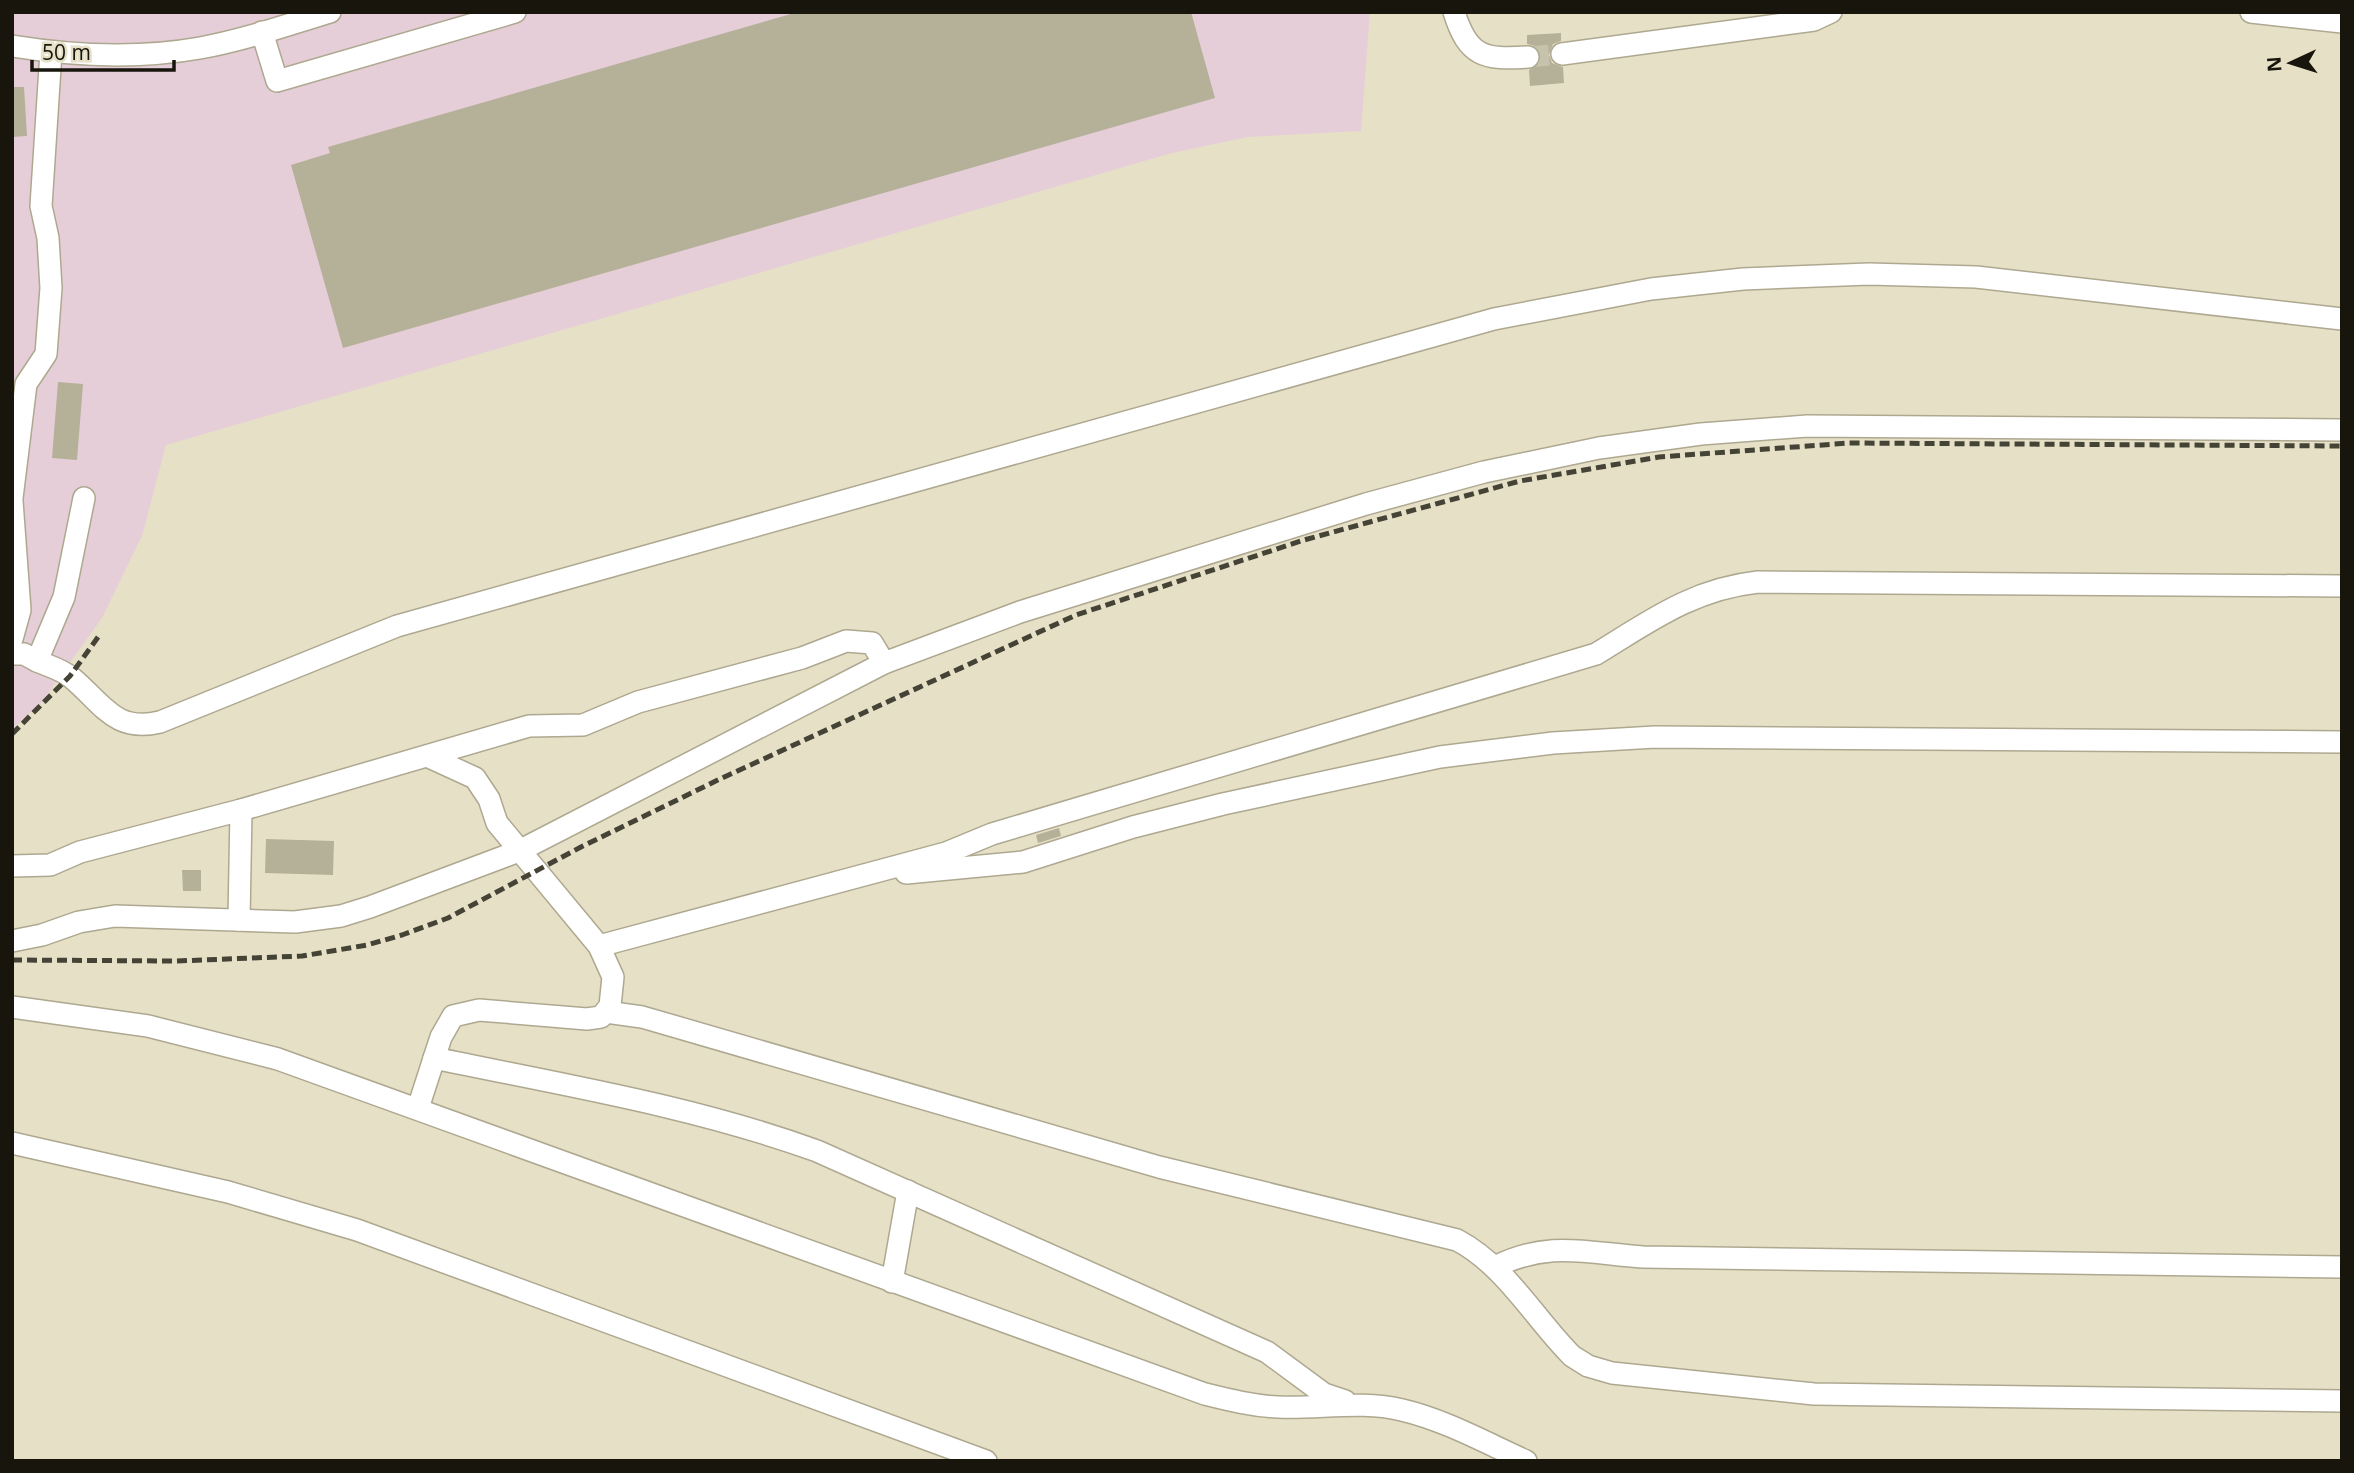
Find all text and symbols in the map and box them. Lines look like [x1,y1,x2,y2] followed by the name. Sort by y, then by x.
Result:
[32,28,173,72] scale bar
[2256,28,2326,98] north arrow
[42,38,91,66] text: 50 m
[2261,56,2288,73] text: N

